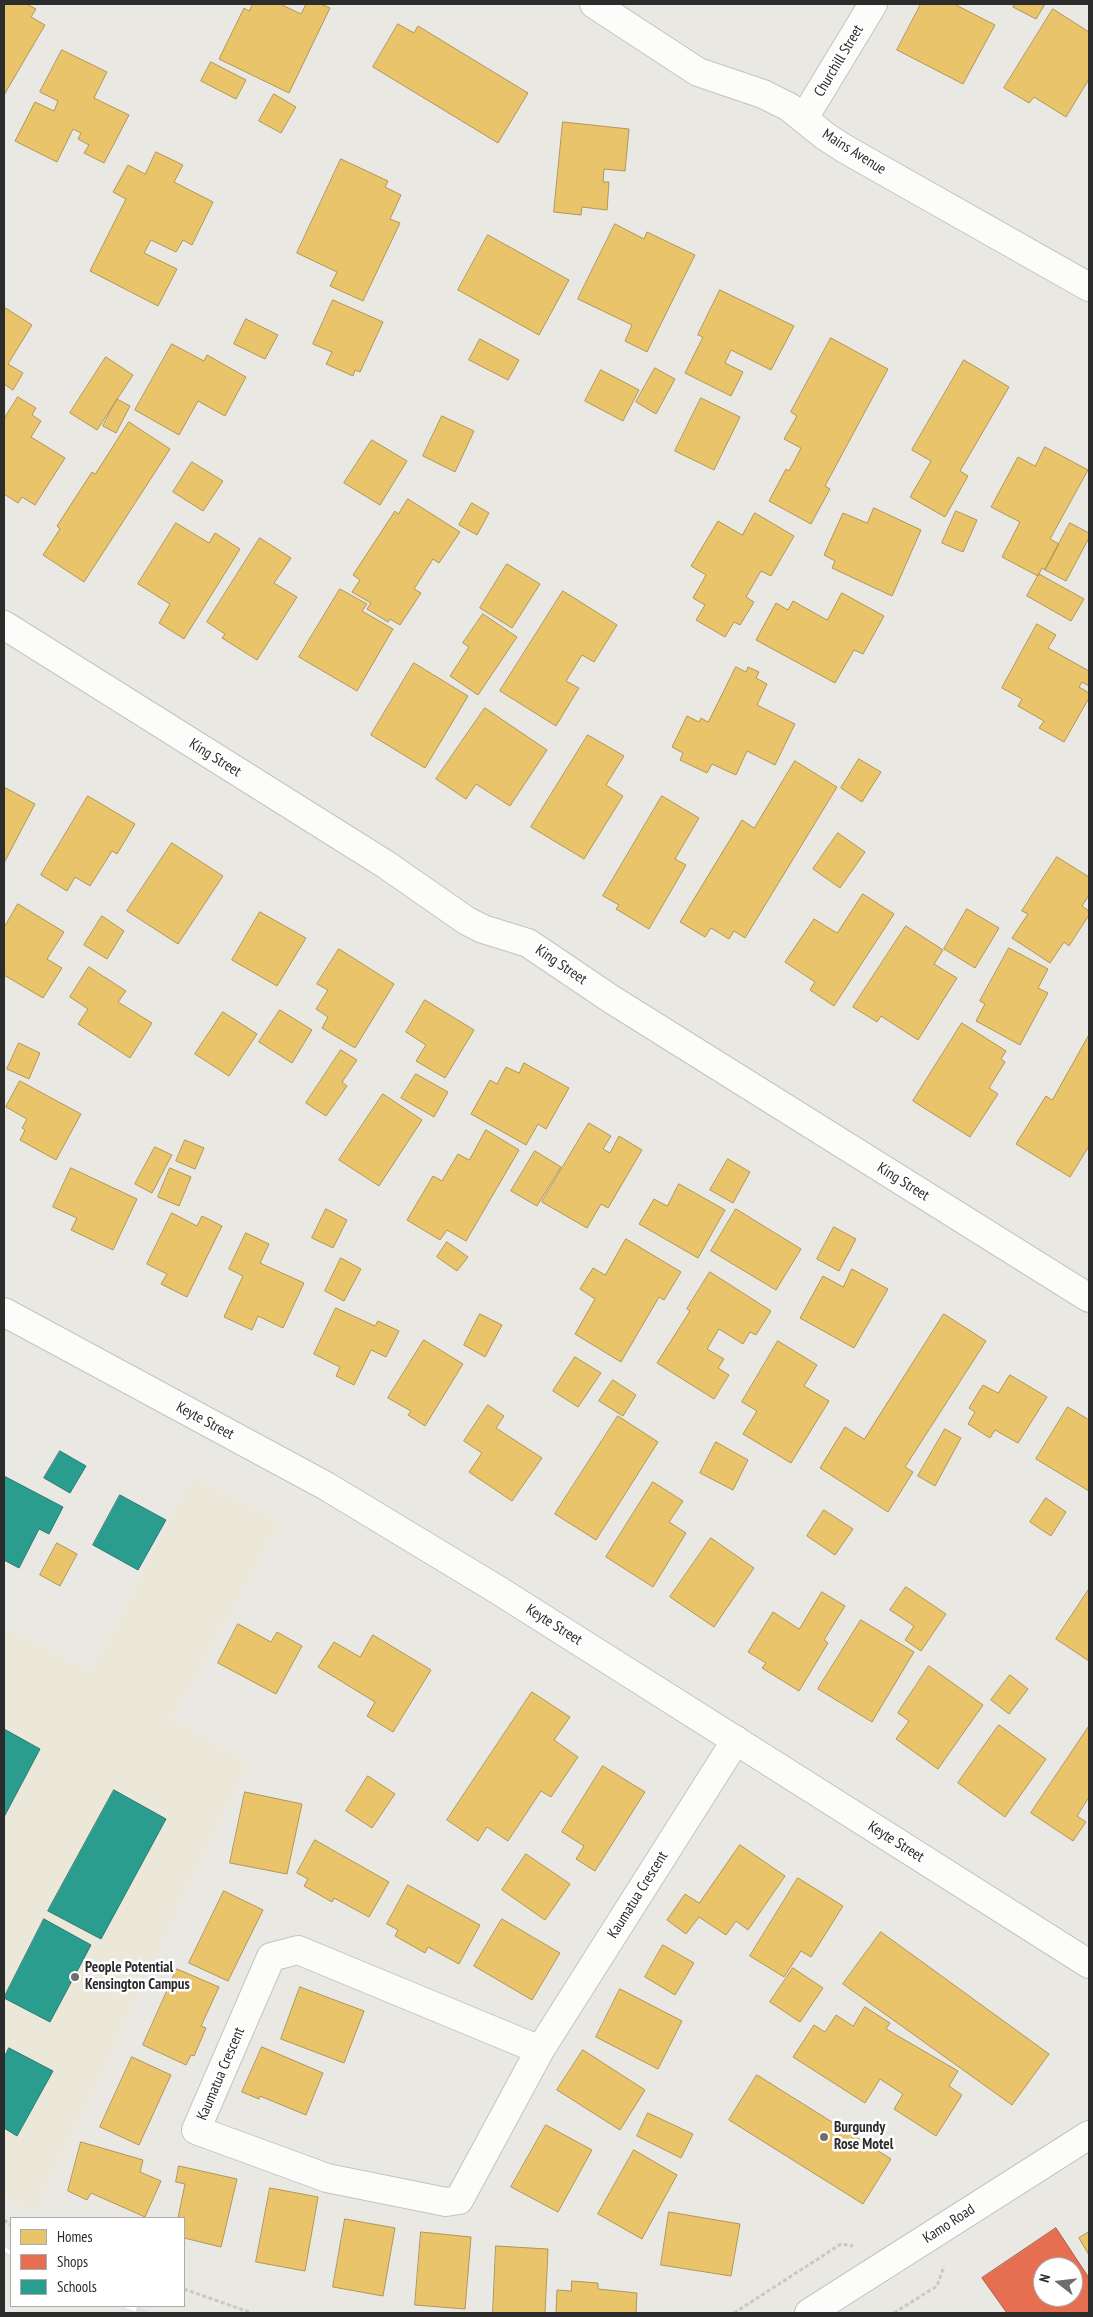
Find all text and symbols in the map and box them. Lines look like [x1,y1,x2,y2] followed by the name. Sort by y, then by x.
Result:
[811,22,867,100] street label: Churchill Street
[819,125,889,179] street label: Mains Avenue
[186,735,244,781] street label: King Street
[532,941,590,989] street label: King Street
[874,1159,932,1205] street label: King Street
[173,1398,237,1444] street label: Keyte Street
[523,1601,585,1649] street label: Keyte Street
[865,1818,927,1866] street label: Keyte Street
[604,1848,672,1942] street label: Kaumatua Crescent
[85,1959,190,1994] place label: People Potential Kensington Campus
[69,1971,81,1983] marker: People Potential Kensington Campus
[193,2025,249,2123] street label: Kaumatua Crescent
[834,2119,893,2154] place label: Burgundy Rose Motel
[818,2131,830,2143] marker: Burgundy Rose Motel
[920,2201,978,2247] street label: Kamo Road
[10,2217,185,2307] legend
[57,2227,93,2246] text: Homes
[57,2252,88,2271] text: Shops
[1033,2257,1083,2307] north arrow
[1035,2272,1054,2284] text: N
[57,2277,97,2296] text: Schools

